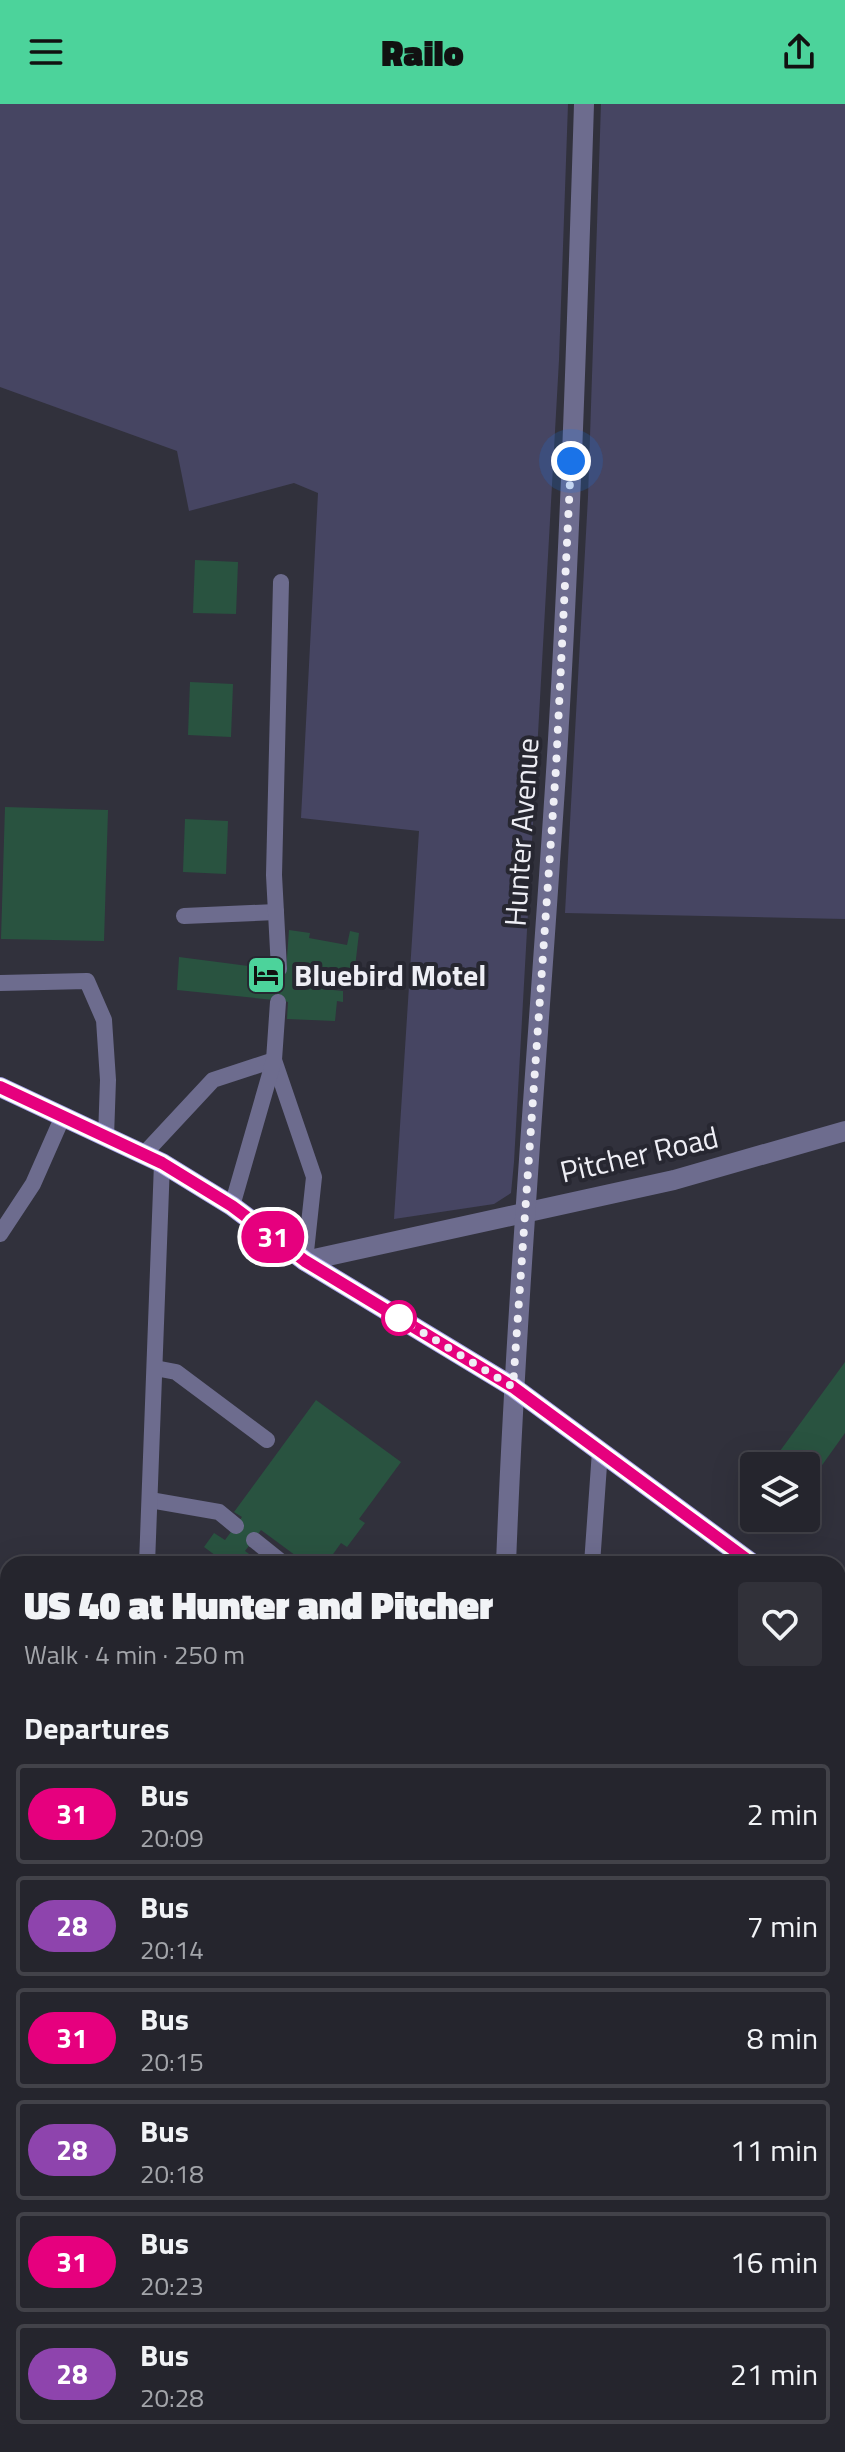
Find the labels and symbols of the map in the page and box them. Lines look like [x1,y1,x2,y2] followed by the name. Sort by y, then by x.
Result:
[551,441,591,481] your location
[491,736,551,928] street label: Hunter Avenue
[294,952,486,998] place label: Bluebird Motel
[245,954,287,996] hotel icon: Bluebird Motel
[555,1113,723,1195] street label: Pitcher Road
[237,1211,309,1263] line badge: 31
[382,1301,416,1335] unlabelled marker

